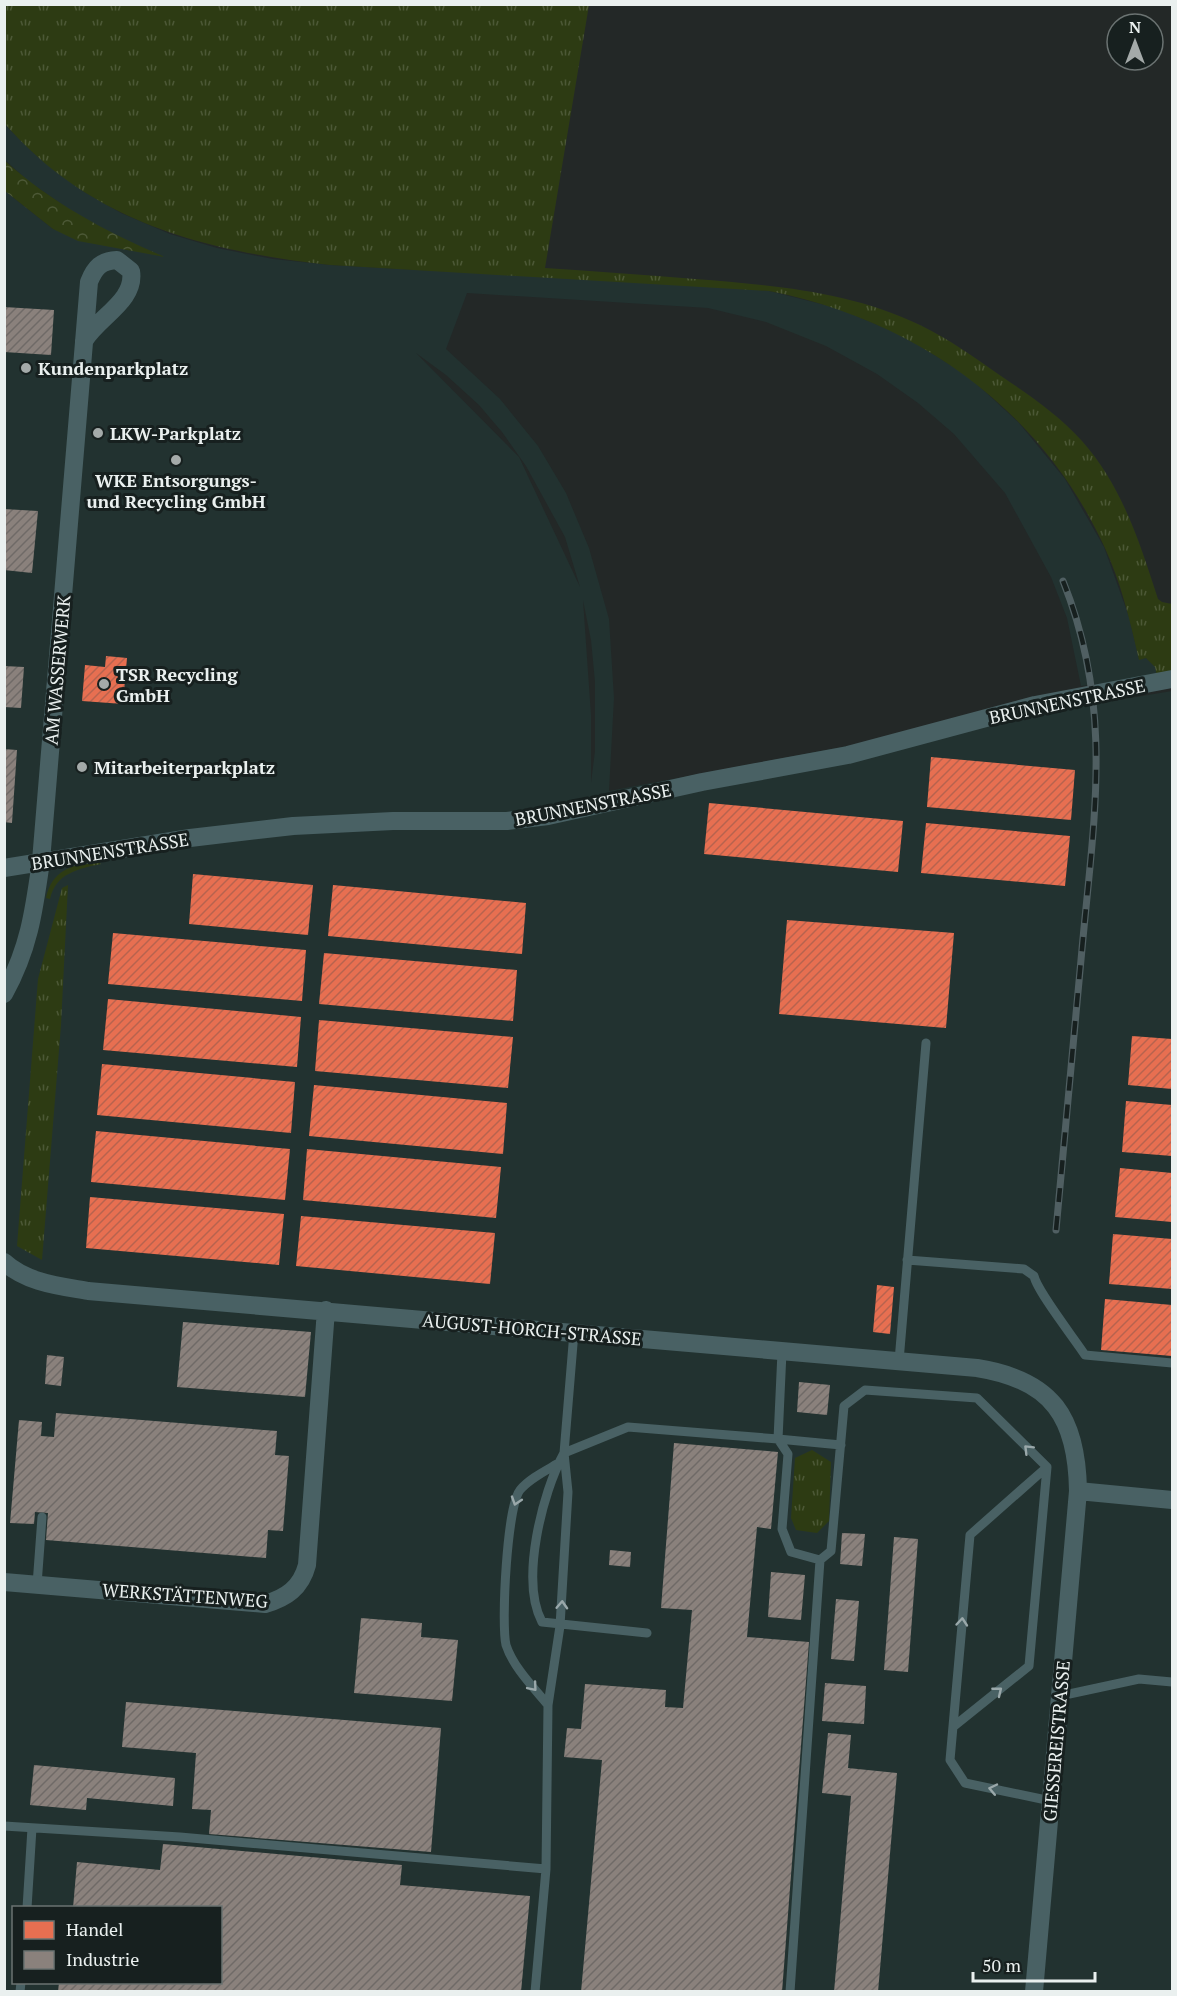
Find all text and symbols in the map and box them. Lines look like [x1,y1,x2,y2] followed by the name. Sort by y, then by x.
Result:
[1105,12,1165,72] north arrow
[1129,16,1141,38] text: N
[38,356,188,380] place label: Kundenparkplatz
[19,361,33,375] marker: Kundenparkplatz
[110,421,241,445] place label: LKW-Parkplatz
[91,426,105,440] marker: LKW-Parkplatz
[169,453,183,467] marker: WKE Entsorgungs- und Recycling GmbH
[86,468,266,513] place label: WKE Entsorgungs- und Recycling GmbH
[38,594,76,746] street label: AM WASSERWERK
[116,662,238,707] place label: TSR Recycling GmbH
[987,673,1147,729] street label: BRUNNENSTRASSE
[97,677,111,691] marker: TSR Recycling GmbH
[94,755,275,779] place label: Mitarbeiterparkplatz
[75,760,89,774] marker: Mitarbeiterparkplatz
[513,777,673,831] street label: BRUNNENSTRASSE
[30,827,190,875] street label: BRUNNENSTRASSE
[421,1307,643,1351] street label: AUGUST-HORCH-STRASSE
[1025,1445,1036,1456] one-way arrow
[510,1495,523,1506] one-way arrow
[101,1577,269,1613] street label: WERKSTÄTTENWEG
[555,1601,568,1610] one-way arrow
[955,1617,968,1626] one-way arrow
[1037,1659,1075,1823] street label: GIESSEREISTRASSE
[526,1680,537,1691] one-way arrow
[992,1687,1003,1698] one-way arrow
[989,1783,999,1796] one-way arrow
[12,1906,222,1984] legend
[66,1917,123,1941] text: Handel
[973,1945,1094,1983] scale bar
[66,1947,139,1971] text: Industrie
[982,1953,1022,1977] text: 50 m

